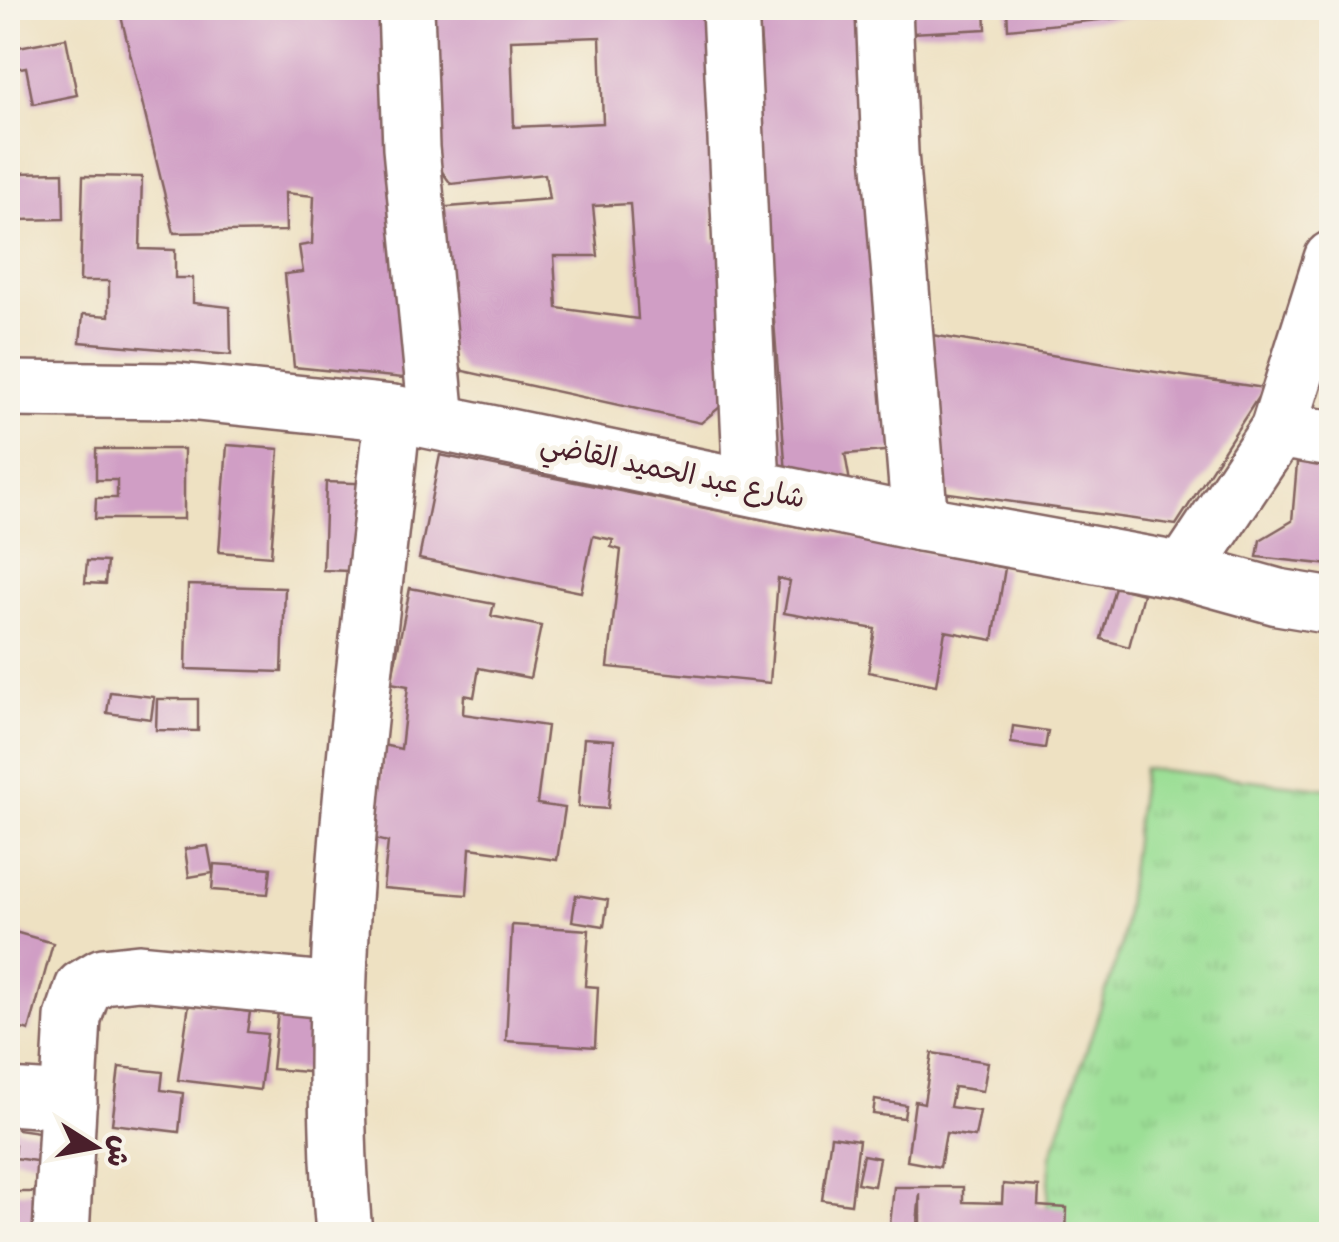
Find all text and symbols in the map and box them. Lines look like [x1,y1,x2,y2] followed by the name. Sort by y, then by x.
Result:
[536,424,809,522] street label: شارع عبد الحميد القاضي
[45,1097,145,1197] north arrow
[99,1133,140,1170] text: ش

